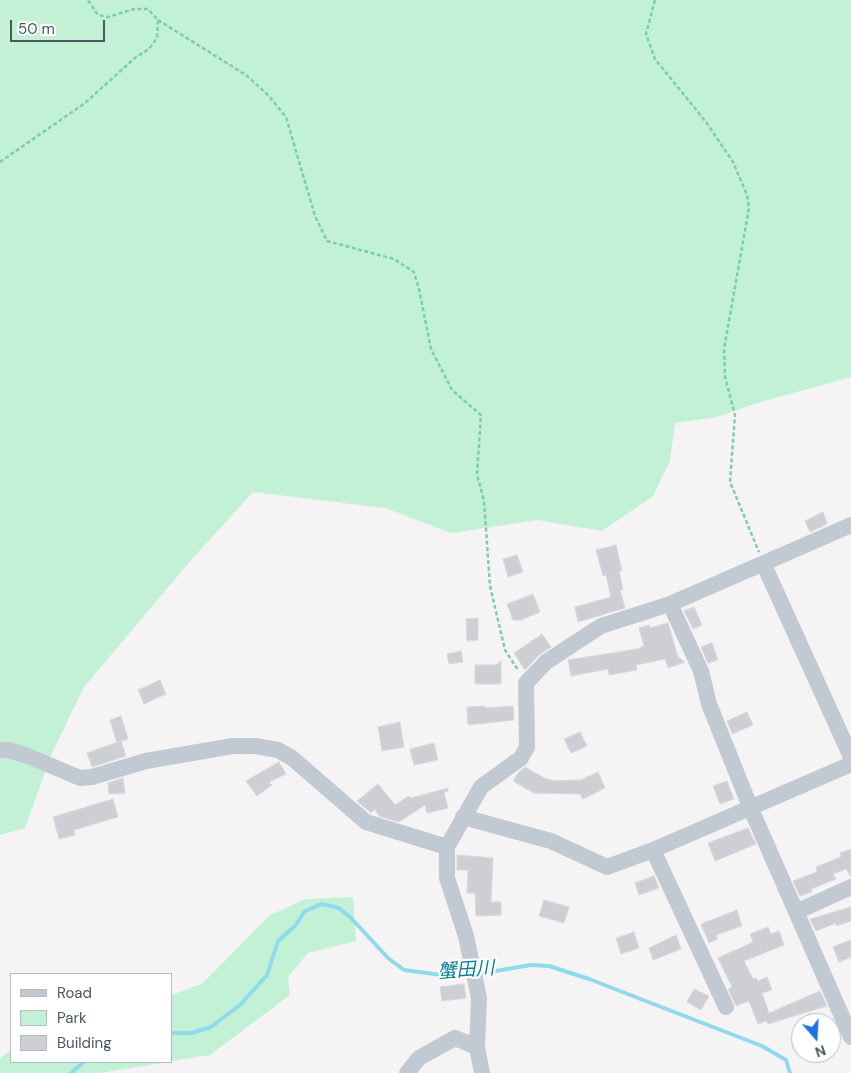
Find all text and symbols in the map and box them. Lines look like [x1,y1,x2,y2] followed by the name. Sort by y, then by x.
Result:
[12,10,108,42] scale bar
[18,19,55,39] text: 50 m
[437,958,495,984] water label: 蟹田川
[10,973,172,1063] legend
[57,983,92,1003] text: Road
[57,1008,87,1028] text: Park
[791,1013,841,1063] north arrow
[57,1033,112,1053] text: Building
[813,1041,828,1061] text: N

